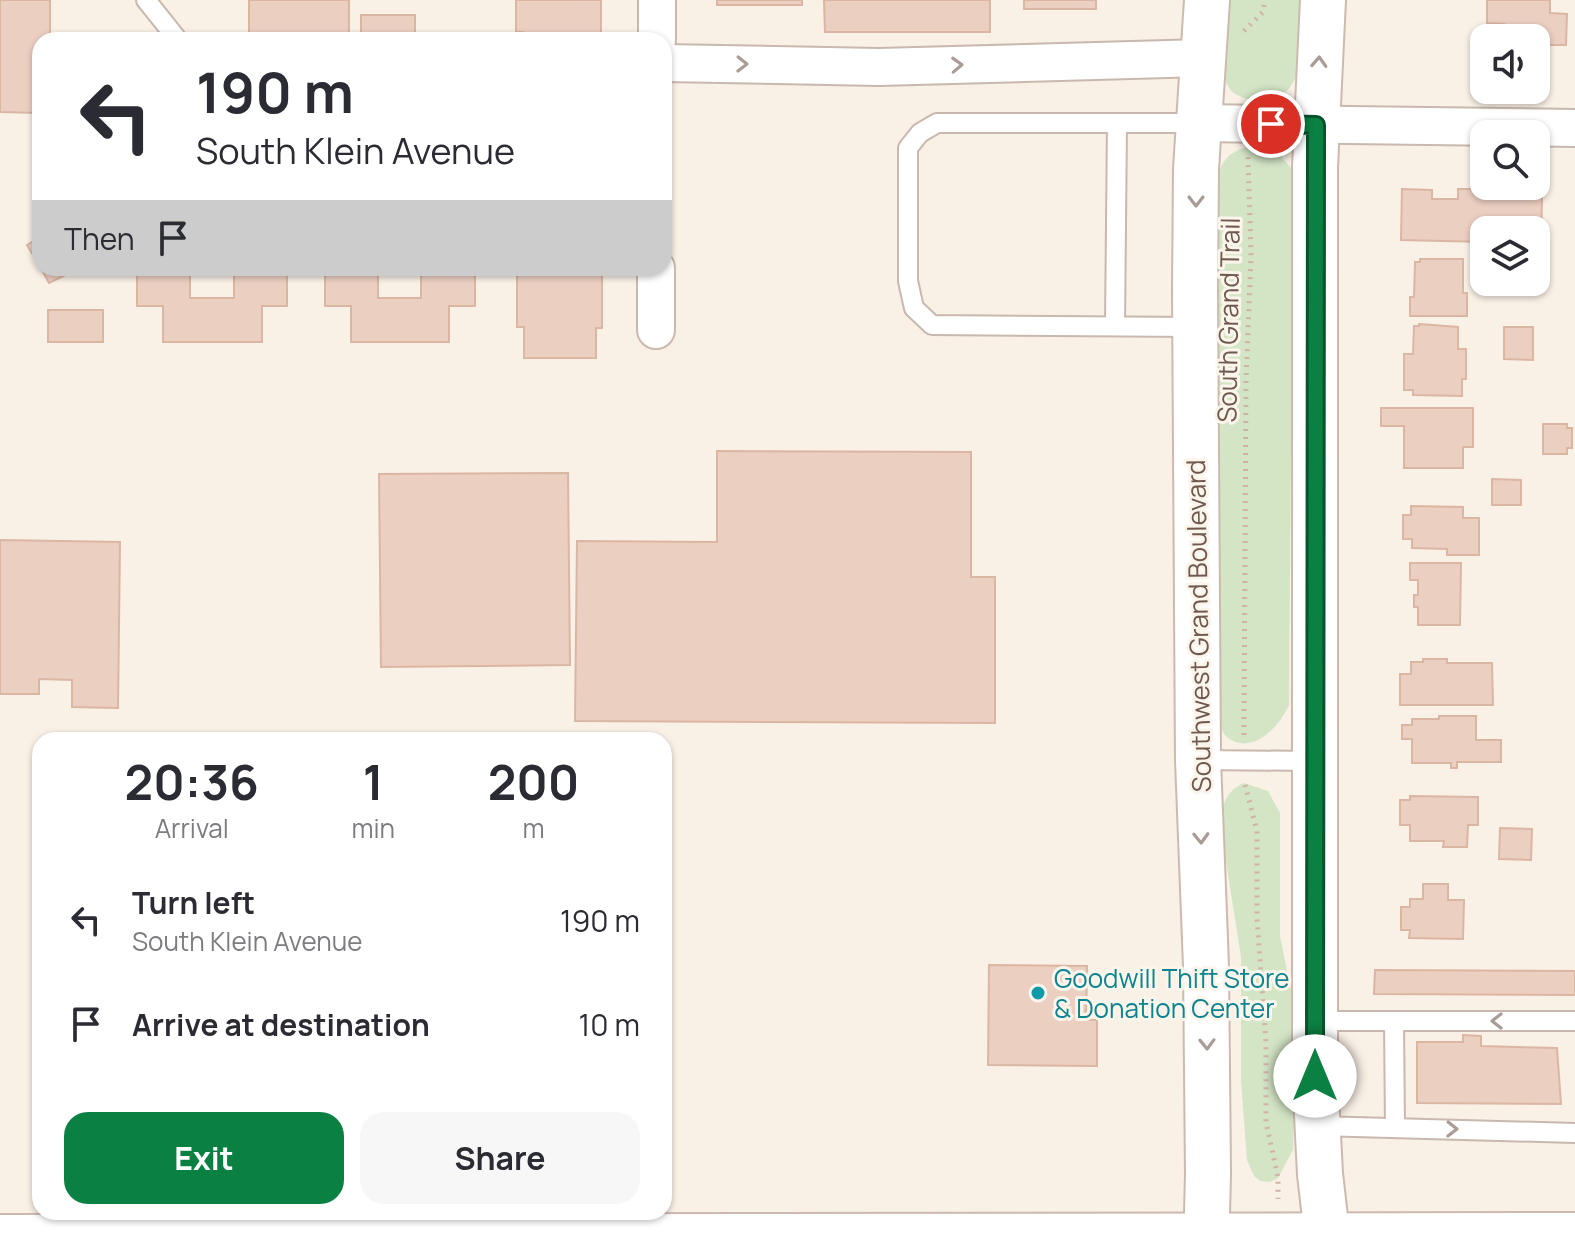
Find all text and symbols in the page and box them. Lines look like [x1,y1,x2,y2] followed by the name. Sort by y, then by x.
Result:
[1470,24,1550,296] map controls
[1470,24,1550,104] button: sound
[196,53,354,130] text: 190 m
[1311,55,1328,68] one-way arrow
[736,56,749,73] one-way arrow
[951,56,964,73] one-way arrow
[64,64,168,168] icon: left
[1237,90,1305,158] pin
[1249,102,1293,146] icon: arrive
[1470,120,1550,200] button: search
[196,126,515,175] text: South Klein Avenue
[1187,195,1205,208] one-way arrow
[151,216,195,260] icon: arrive
[1470,216,1550,296] button: layers
[1208,217,1248,423] street label: South Grand Trail
[64,218,135,259] text: Then
[1177,459,1219,793] street label: Southwest Grand Boulevard
[125,749,259,814] text: 20:36
[363,749,384,814] text: 1
[488,749,579,814] text: 200
[155,810,229,846] text: Arrival
[351,810,395,846] text: min
[522,810,545,846] text: m
[1192,832,1209,845] one-way arrow
[132,882,255,923] text: Turn left
[64,898,108,942] icon: left
[560,900,640,941] text: 190 m
[132,923,362,959] text: South Klein Avenue
[1054,960,1289,1026] place label: Goodwill Thift Store & Donation Center
[1029,984,1047,1002] marker: Goodwill Thift Store & Donation Center
[64,1002,108,1046] icon: arrive
[132,1004,430,1045] text: Arrive at destination
[579,1004,640,1045] text: 10 m
[1490,1012,1503,1030] one-way arrow
[1273,1034,1357,1118] position arrow
[1198,1038,1216,1051] one-way arrow
[64,1112,344,1204] button: Exit
[360,1112,640,1204] button: Share
[1446,1121,1459,1138] one-way arrow

